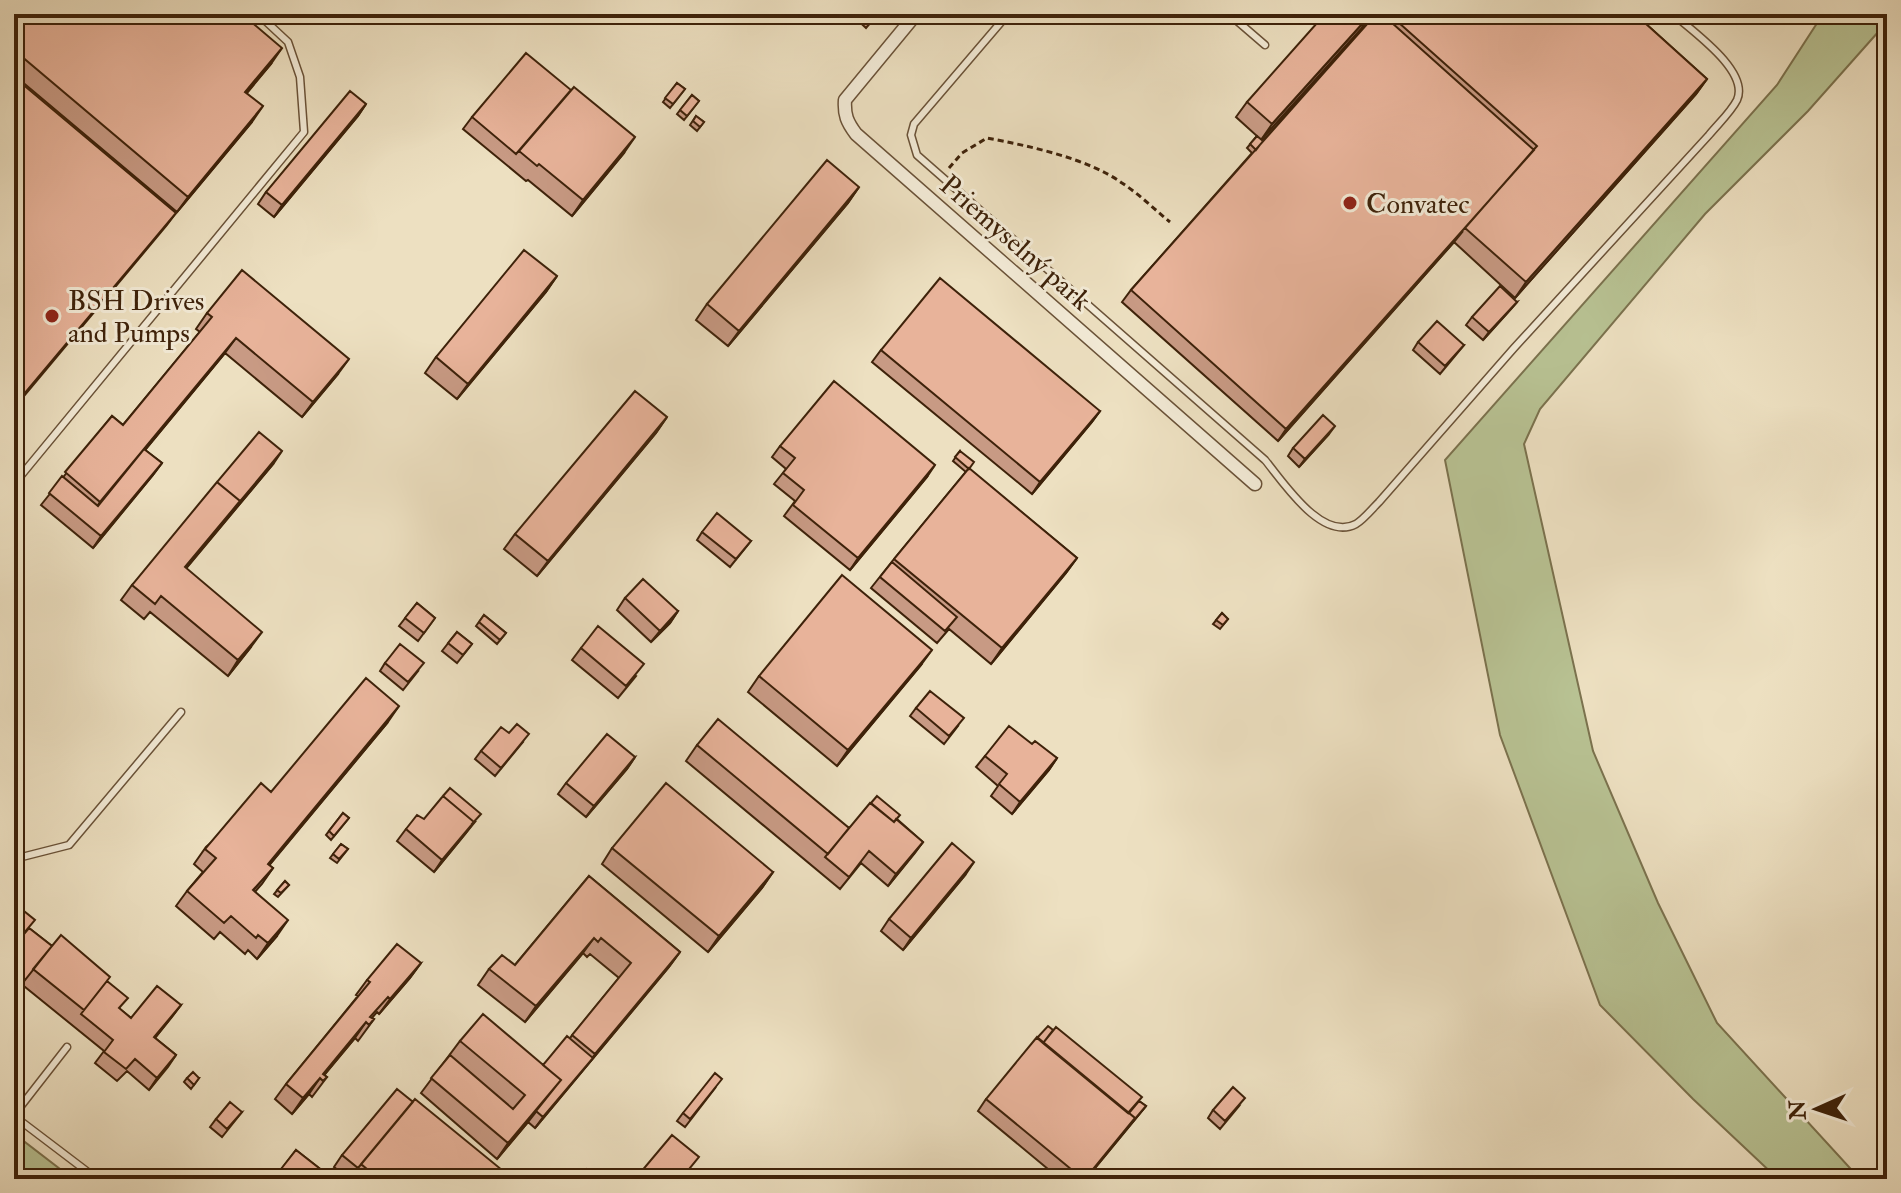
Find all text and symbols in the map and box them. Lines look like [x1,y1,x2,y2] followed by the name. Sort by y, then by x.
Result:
[932,168,1098,319] street label: Priemyselný park
[1366,187,1470,222] place label: Convatec
[1341,194,1359,212] marker: Convatec
[68,284,204,351] place label: BSH Drives and Pumps
[43,307,61,325] marker: BSH Drives and Pumps
[1777,1069,1857,1149] north arrow
[1784,1099,1813,1122] text: N

